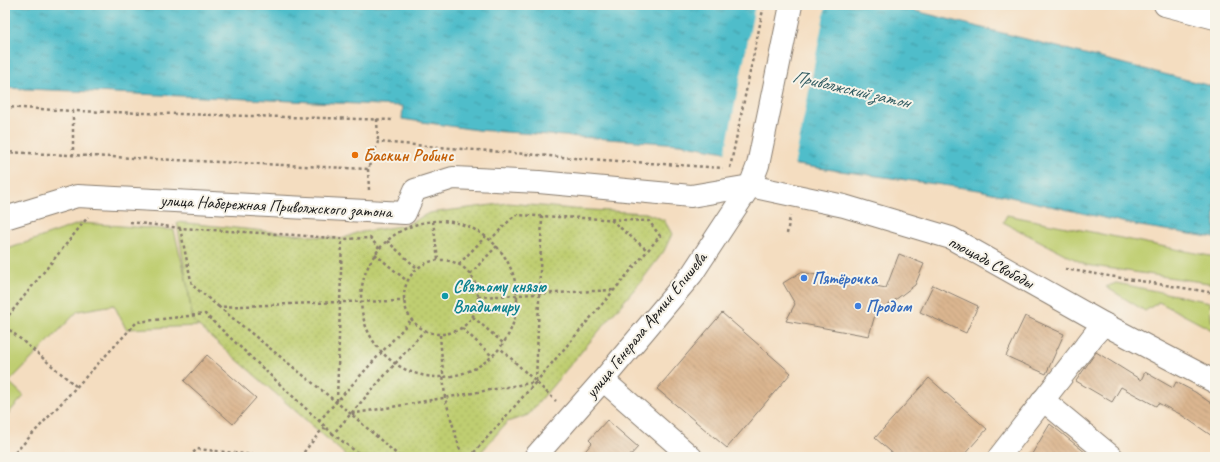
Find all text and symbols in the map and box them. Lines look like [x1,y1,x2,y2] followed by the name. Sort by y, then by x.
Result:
[790,65,915,115] water label: Приволжский затон
[363,145,455,166] place label: Баскин Робинс
[350,150,360,160] marker: Баскин Робинс
[159,189,394,224] street label: улица Набережная Приволжского затона
[945,231,1039,294] street label: площадь Свободы
[580,246,712,403] street label: улица Генерала Армии Епишева
[812,268,879,289] place label: Пятёрочка
[799,273,809,283] marker: Пятёрочка
[453,276,547,317] place label: Святому князю Владимиру
[440,291,450,301] marker: Святому князю Владимиру
[866,296,913,317] place label: Продом
[853,301,863,311] marker: Продом

